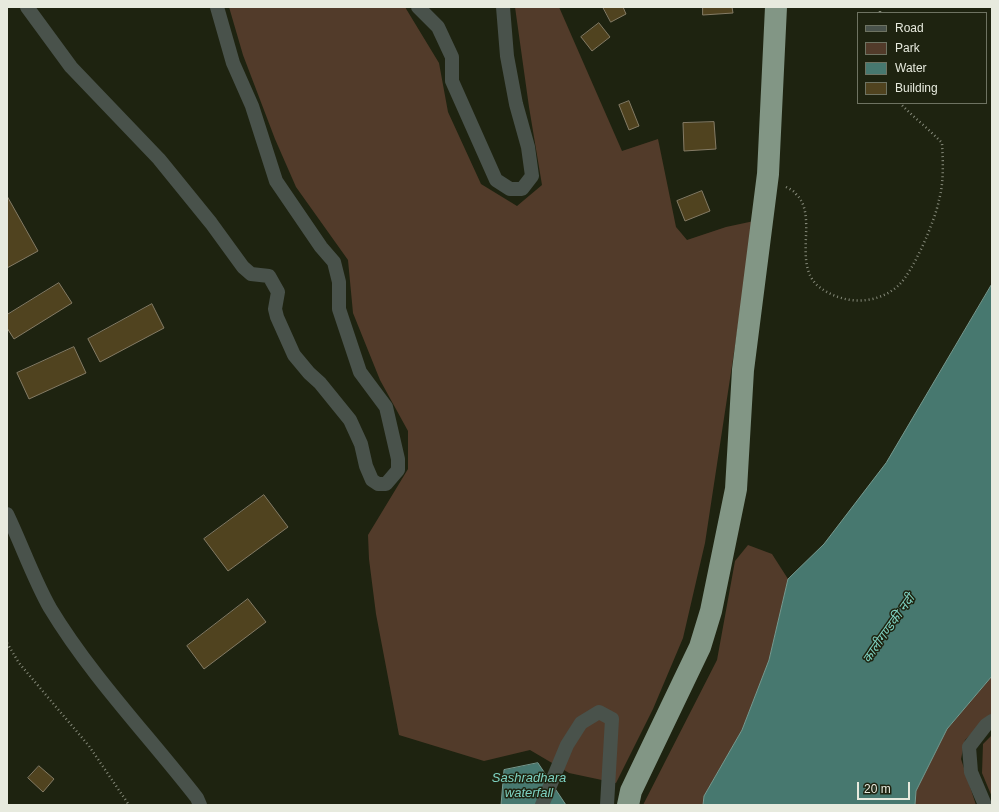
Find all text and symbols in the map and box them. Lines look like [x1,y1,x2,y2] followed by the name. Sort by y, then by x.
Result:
[857,12,987,104] legend
[895,21,924,35] text: Road
[895,41,920,55] text: Park
[895,61,927,75] text: Water
[895,81,938,95] text: Building
[860,592,918,666] water label: कालीगण्डकी नदी
[492,770,566,801] water label: Sashradhara waterfall
[859,774,912,800] scale bar
[864,782,891,796] text: 20 m

